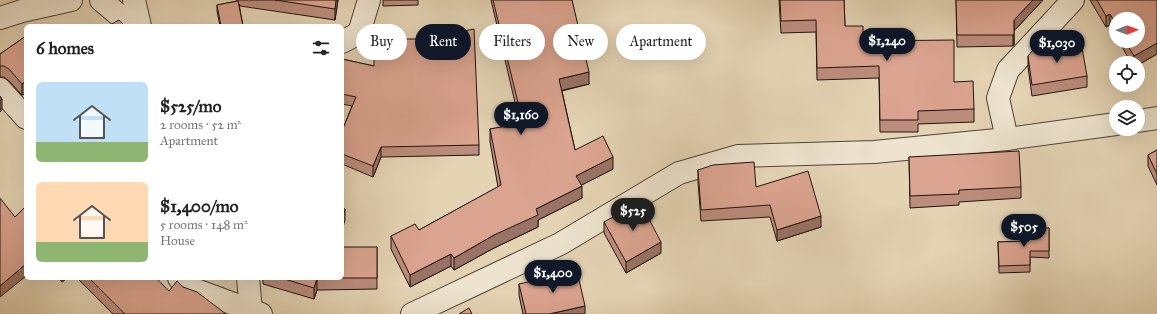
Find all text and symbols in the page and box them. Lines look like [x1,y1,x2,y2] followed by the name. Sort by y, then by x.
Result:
[1109,12,1145,48] north arrow
[1109,12,1145,136] map controls
[356,24,407,60] chip: Buy
[415,24,471,60] chip: Rent
[479,24,545,60] chip: Filters
[553,24,608,60] chip: New
[616,24,706,60] chip: Apartment
[854,28,920,62] pin: $1,240
[1024,30,1090,64] pin: $1,030
[868,33,906,49] text: $1,240
[1039,35,1075,51] text: $1,030
[310,37,332,59] icon: filters
[36,38,94,59] text: 6 homes
[1109,56,1145,92] button: locate
[160,96,222,117] text: $525/mo
[68,98,116,146] icon: home
[1109,100,1145,136] button: layers
[488,102,554,136] pin: $1,160
[503,107,539,123] text: $1,160
[160,117,241,133] text: 2 rooms · 52 m²
[160,133,218,149] text: Apartment
[160,196,238,217] text: $1,400/mo
[68,198,116,246] icon: home
[609,198,657,232] pin: $525
[620,203,646,219] text: $525
[1000,214,1048,248] pin: $505
[160,217,248,233] text: 5 rooms · 148 m²
[1010,219,1038,235] text: $505
[160,233,195,249] text: House
[520,260,586,294] pin: $1,400
[534,265,572,281] text: $1,400

